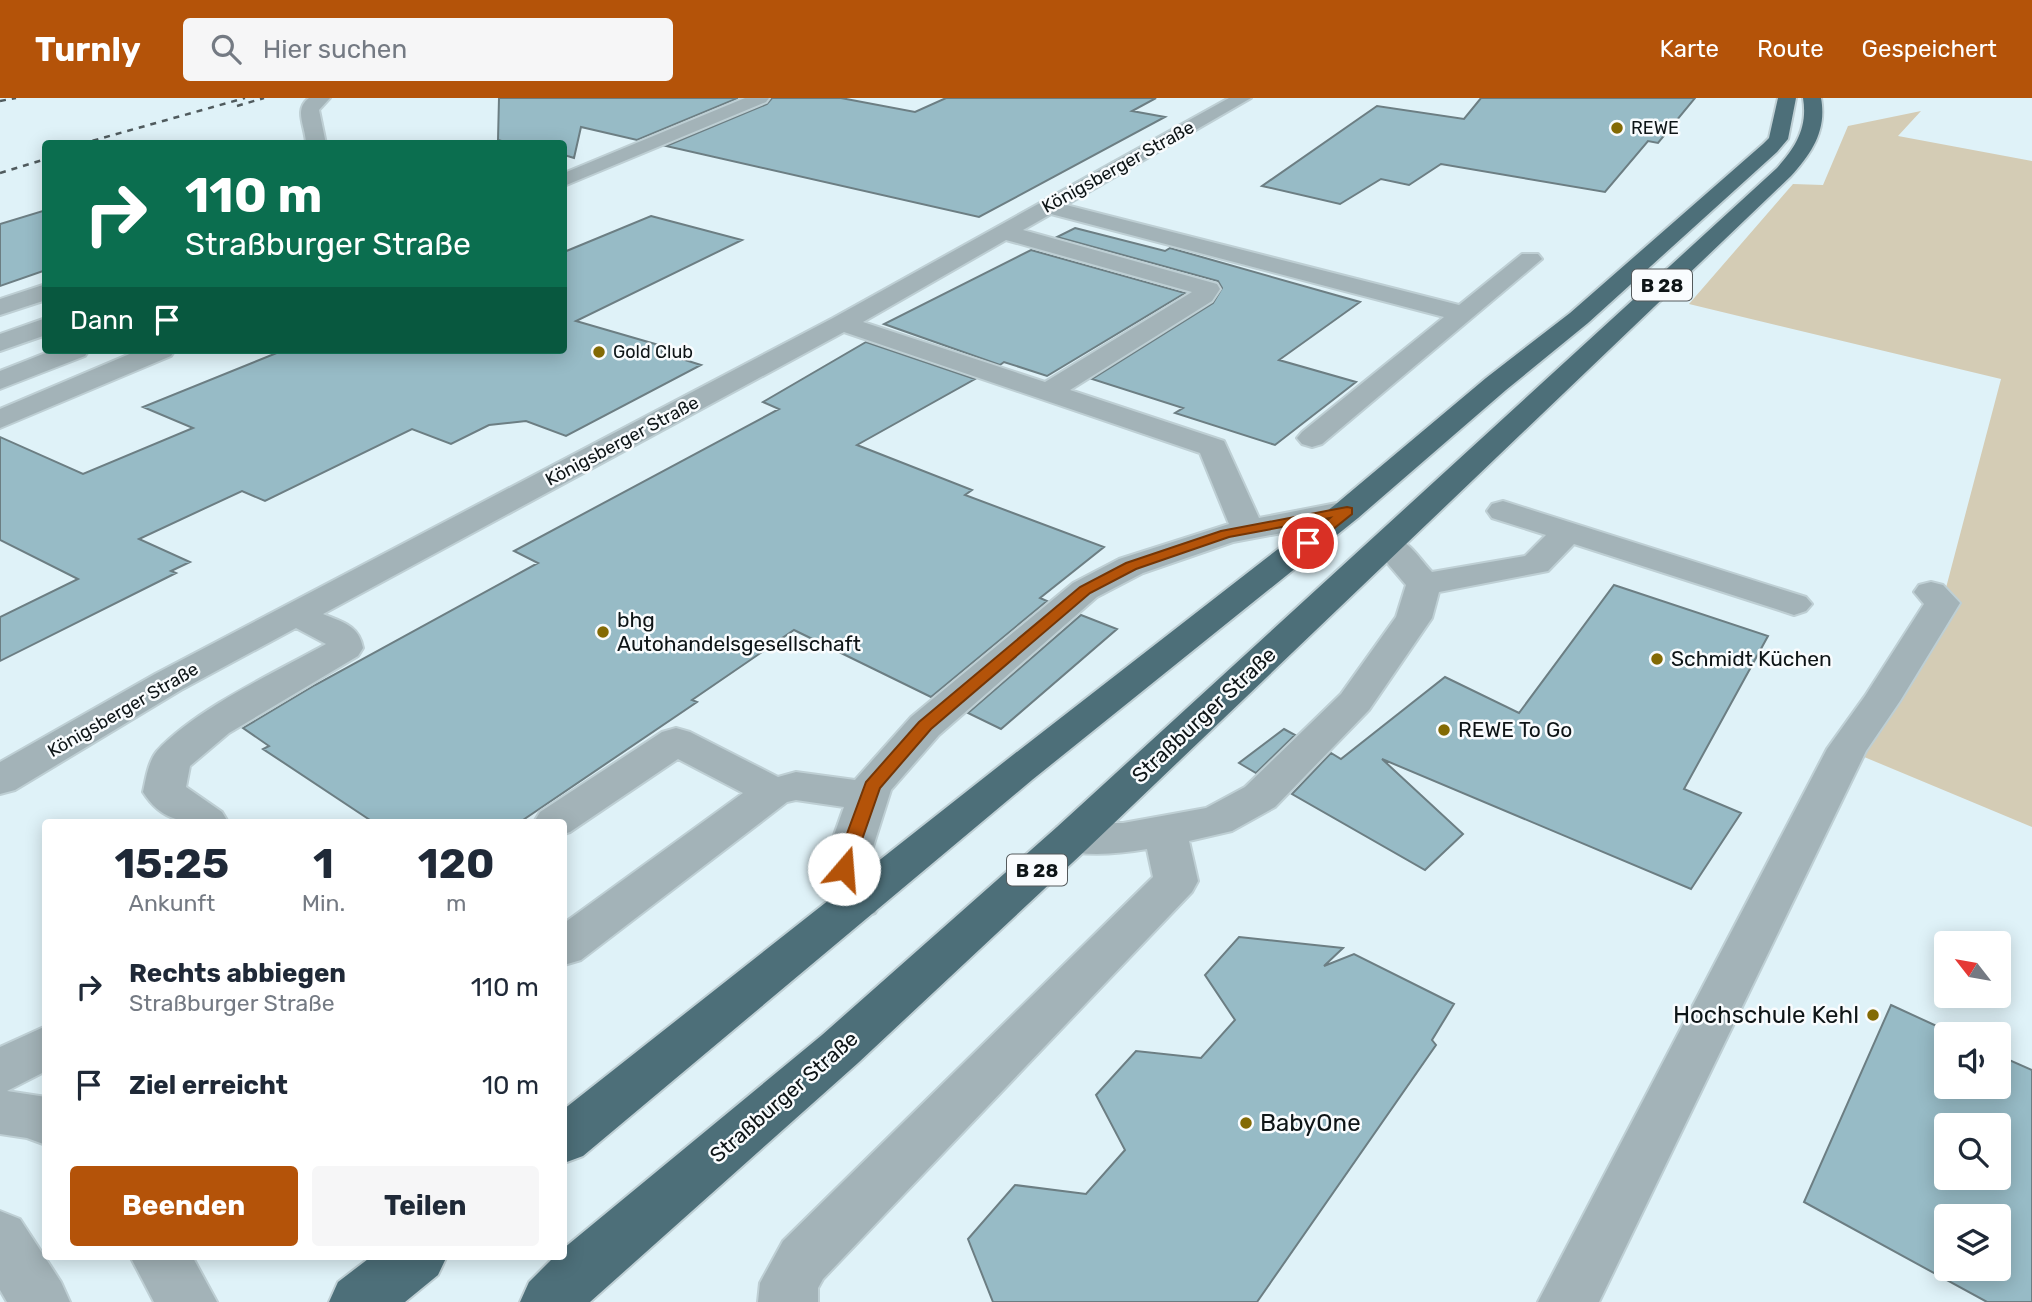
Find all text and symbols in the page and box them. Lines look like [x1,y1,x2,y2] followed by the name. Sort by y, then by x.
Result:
[183,18,673,81] search box
[35,30,141,69] text: Turnly
[207,30,245,68] icon: search
[263,34,407,65] text: Hier suchen
[1660,35,1719,63] text: Karte
[1757,35,1824,63] text: Route
[1862,35,1997,63] text: Gespeichert
[1038,116,1198,218] street label: Königsberger Straße
[1631,117,1679,139] place label: REWE
[1609,120,1625,136] marker: REWE
[185,166,322,224] text: 110 m
[70,168,161,259] icon: right
[185,225,471,263] text: Straßburger Straße
[1632,270,1692,300] road number: B 28
[148,301,186,339] icon: arrive
[70,305,134,336] text: Dann
[613,341,693,363] place label: Gold Club
[591,344,607,360] marker: Gold Club
[542,391,702,491] street label: Königsberger Straße
[1278,513,1338,573] pin
[1289,524,1327,562] icon: arrive
[617,607,861,656] place label: bhg Autohandelsgesellschaft
[595,624,611,640] marker: bhg Autohandelsgesellschaft
[1127,641,1281,788] street label: Straßburger Straße
[1671,646,1832,671] place label: Schmidt Küchen
[1649,651,1665,667] marker: Schmidt Küchen
[44,658,202,762] street label: Königsberger Straße
[1458,717,1572,742] place label: REWE To Go
[1436,722,1452,738] marker: REWE To Go
[807,832,881,906] position arrow
[115,839,229,889] text: 15:25
[313,839,334,889] text: 1
[418,839,495,889] text: 120
[1007,855,1067,886] road number: B 28
[129,889,215,917] text: Ankunft
[302,889,345,917] text: Min.
[446,889,466,917] text: m
[1934,931,2011,1008] north arrow
[1934,931,2011,1281] map controls
[129,958,346,989] text: Rechts abbiegen
[70,968,108,1006] icon: right
[471,972,539,1003] text: 110 m
[129,989,335,1017] text: Straßburger Straße
[1673,1001,1859,1029] place label: Hochschule Kehl
[1865,1007,1881,1023] marker: Hochschule Kehl
[1934,1022,2011,1099] button: sound
[705,1026,863,1168] street label: Straßburger Straße
[70,1066,108,1104] icon: arrive
[129,1070,288,1101] text: Ziel erreicht
[482,1070,539,1101] text: 10 m
[1260,1109,1361,1137] place label: BabyOne
[1934,1113,2011,1190] button: search
[1238,1115,1254,1131] marker: BabyOne
[70,1166,298,1246] button: Beenden
[312,1166,539,1246] button: Teilen
[1934,1204,2011,1281] button: layers

